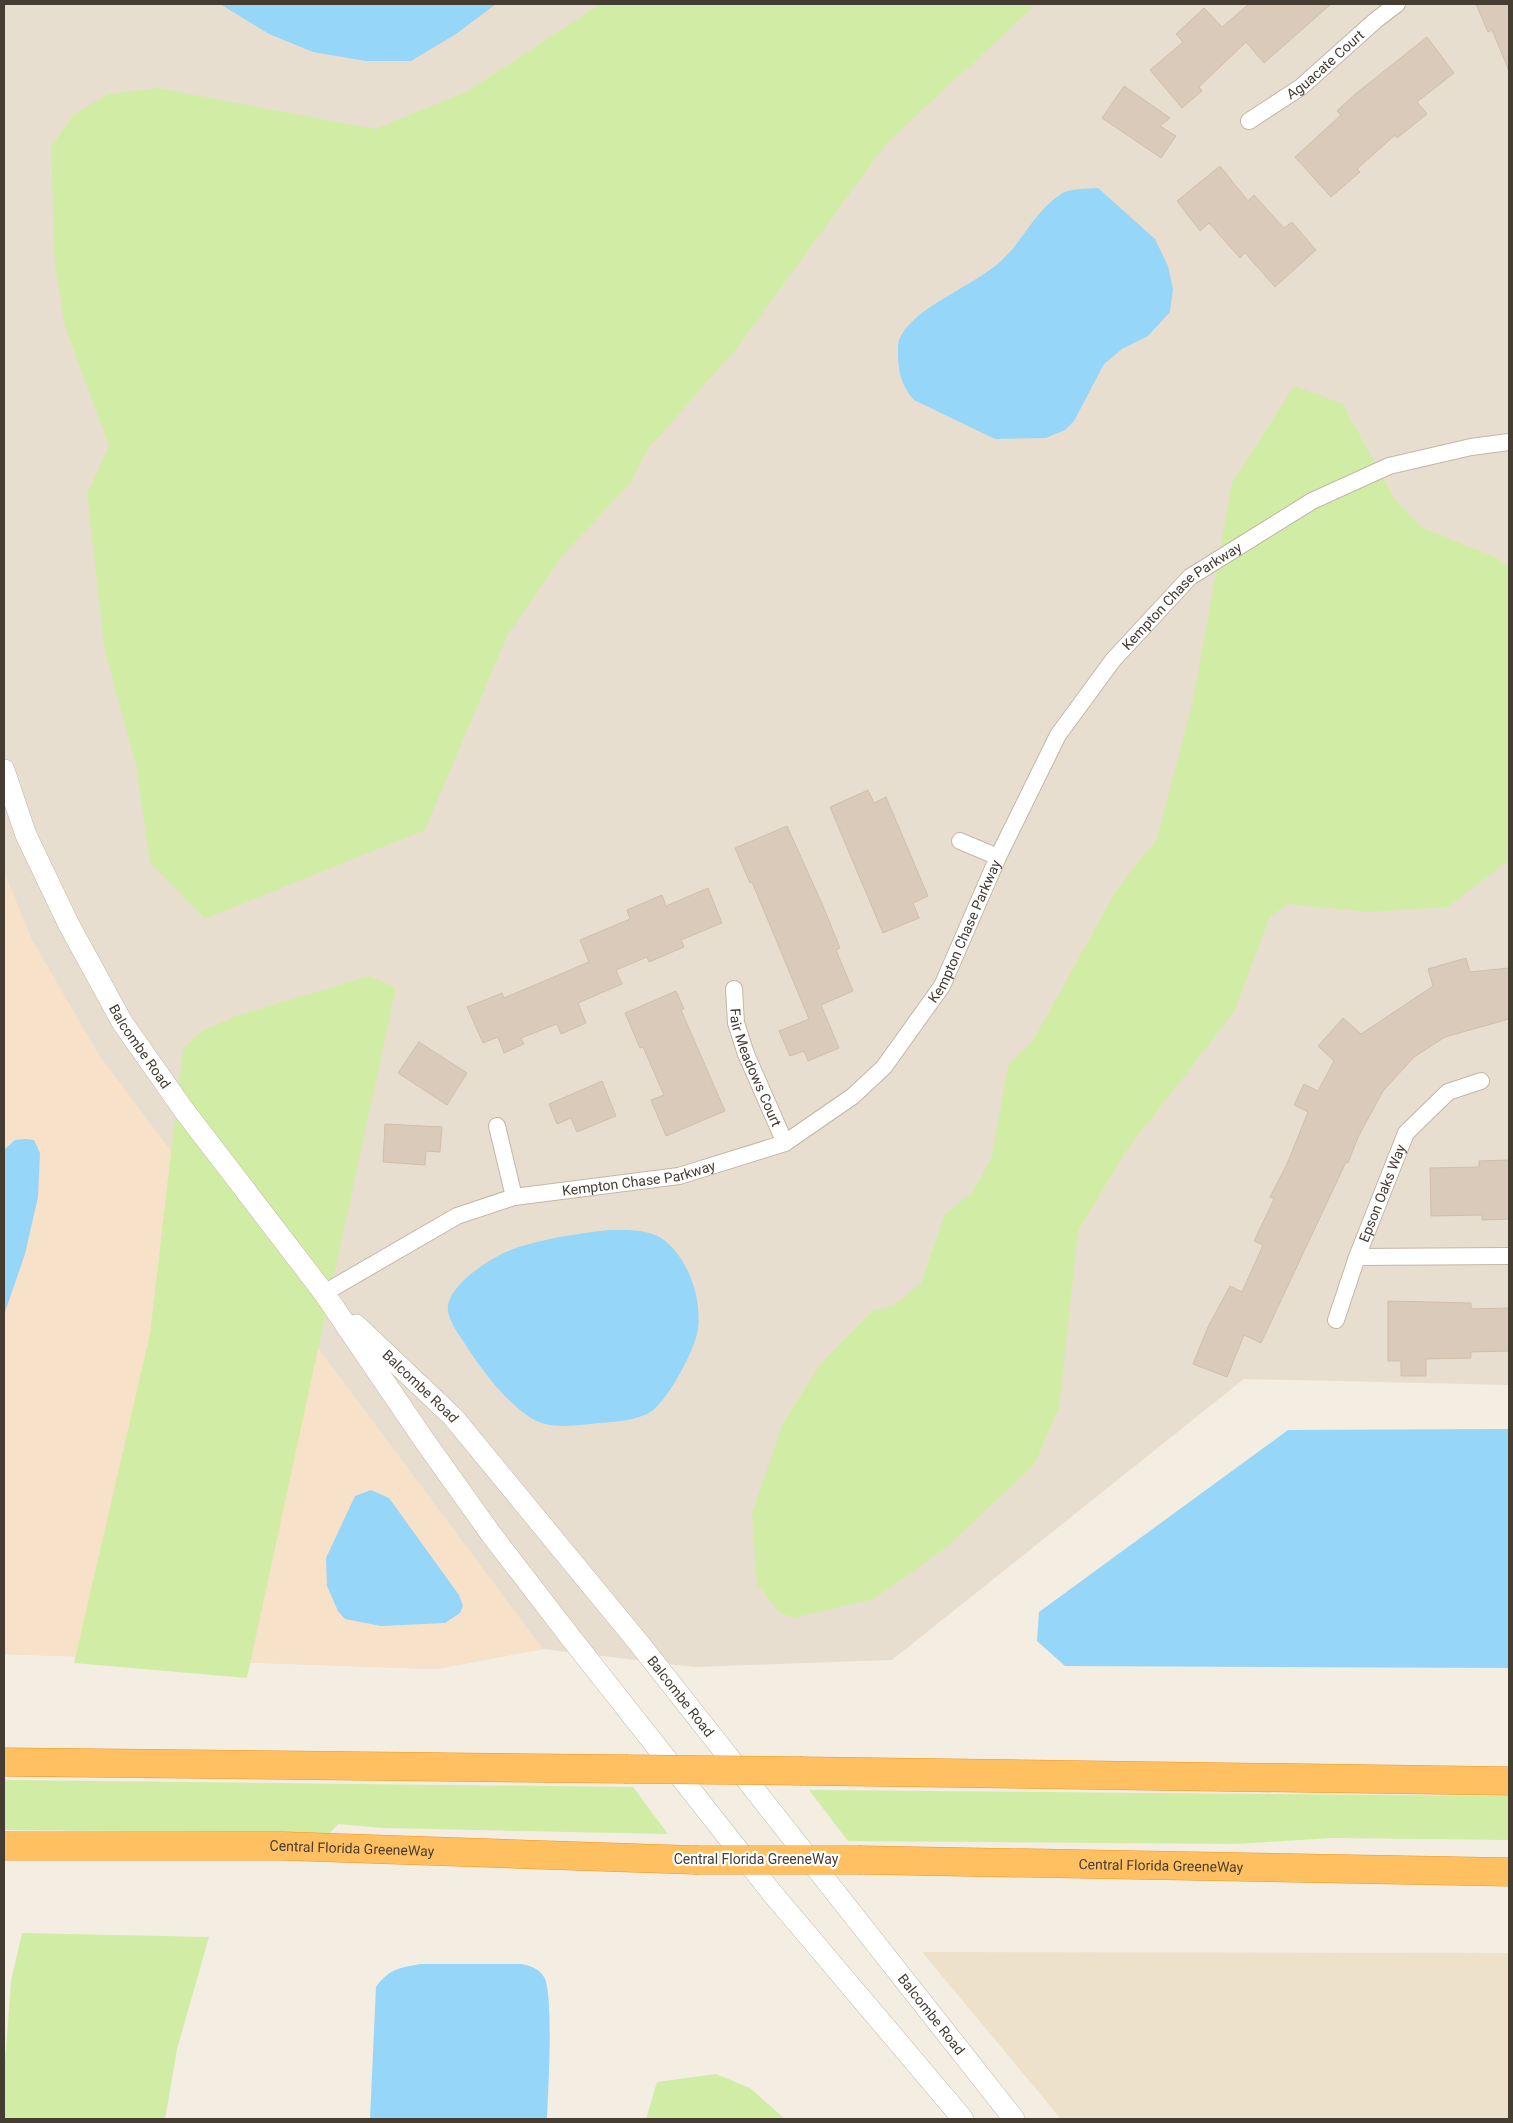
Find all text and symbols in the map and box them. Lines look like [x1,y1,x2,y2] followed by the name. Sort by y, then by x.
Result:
[1283,26,1367,102] street label: Aguacate Court
[1119,539,1245,653] street label: Kempton Chase Parkway
[925,857,1004,1006] street label: Kempton Chase Parkway
[106,1001,174,1091] street label: Balcombe Road
[727,1008,785,1129] street label: Fair Meadows Court
[1356,1142,1409,1244] street label: Epson Oaks Way
[561,1157,718,1199] street label: Kempton Chase Parkway
[379,1347,462,1426] street label: Balcombe Road
[644,1653,717,1740] street label: Balcombe Road
[270,1838,435,1859] street label: Central Florida GreeneWay
[674,1851,839,1867] street label: Central Florida GreeneWay
[1078,1856,1244,1875] street label: Central Florida GreeneWay
[895,1971,968,2058] street label: Balcombe Road

